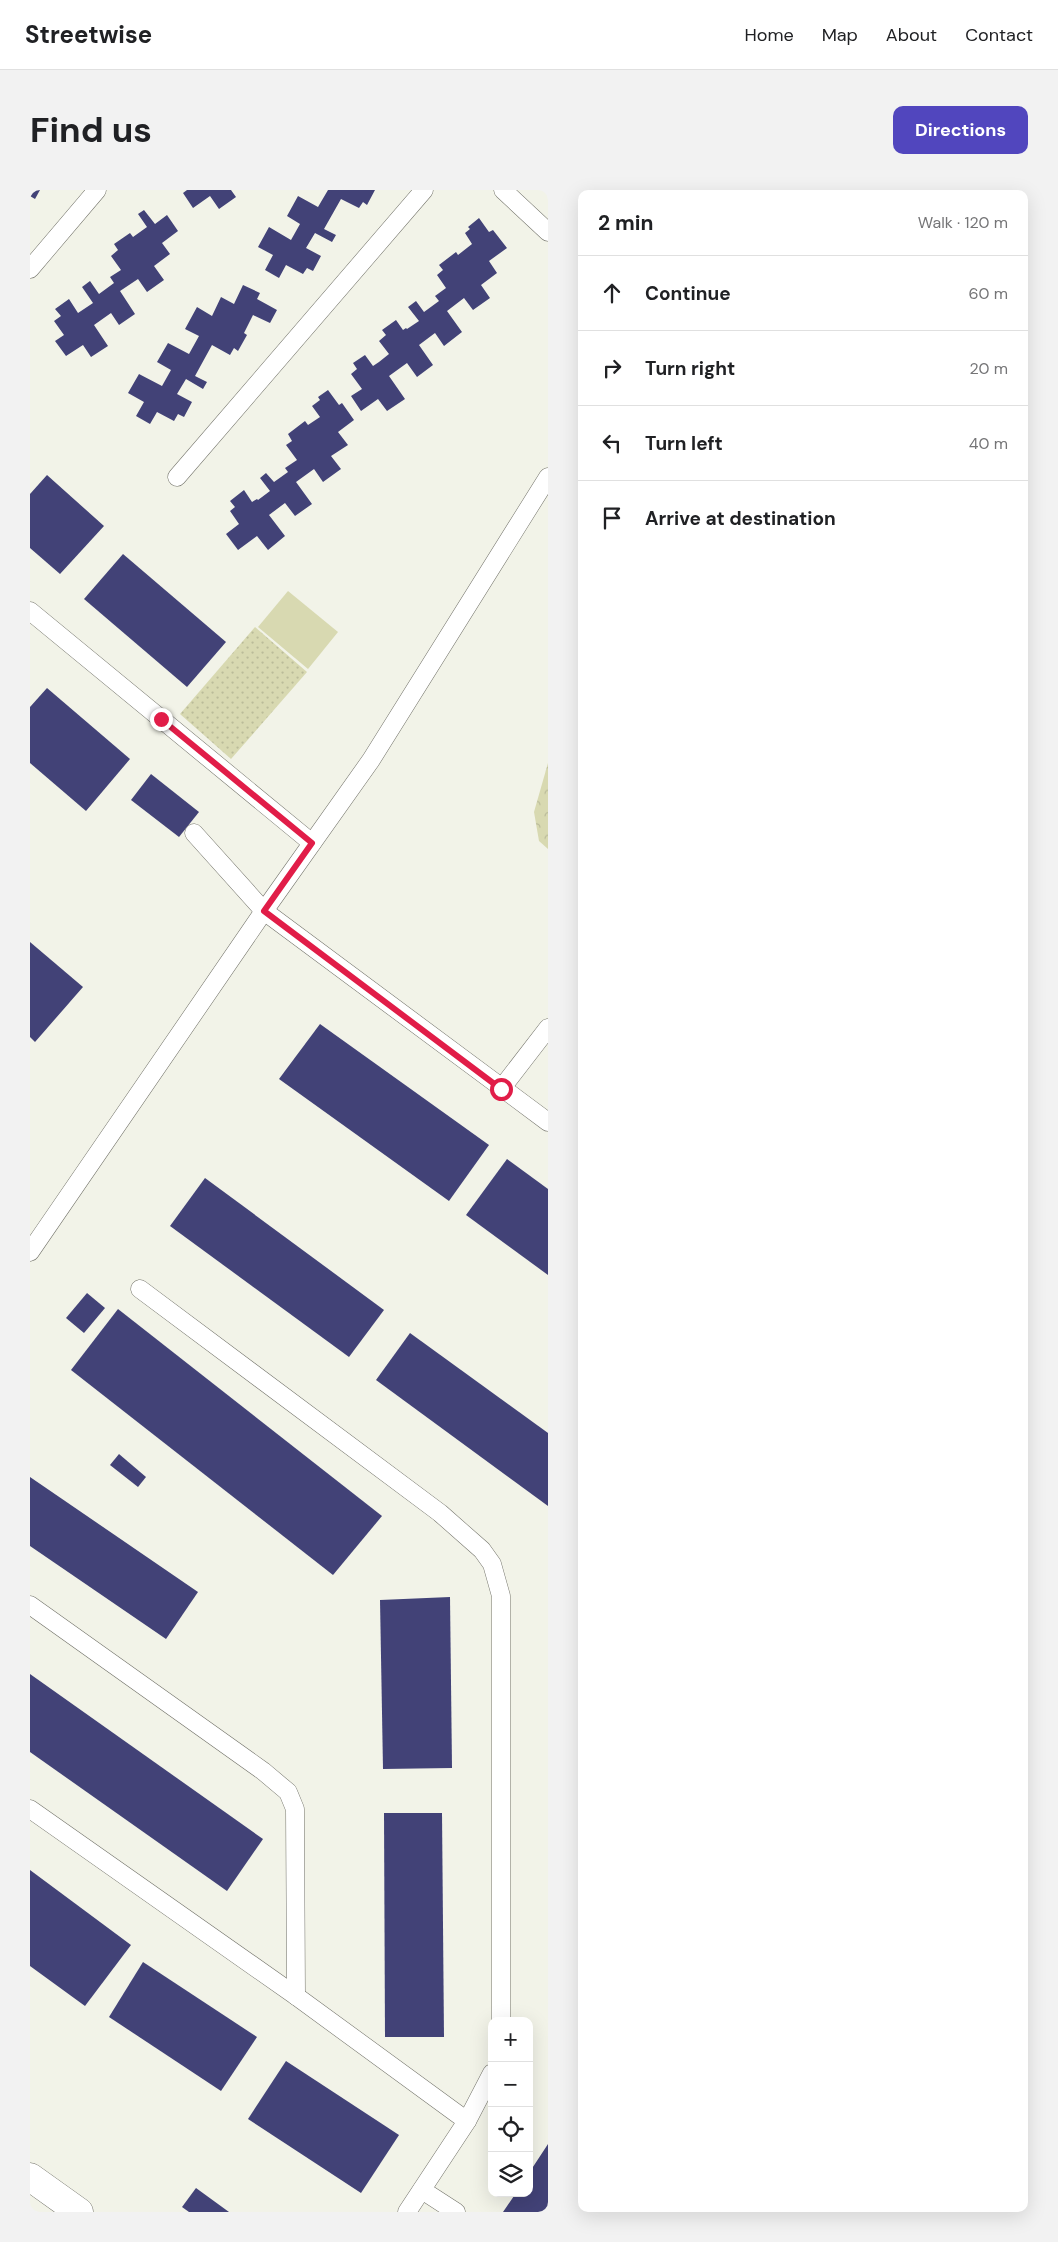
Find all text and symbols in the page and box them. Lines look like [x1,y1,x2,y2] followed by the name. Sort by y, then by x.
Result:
[25,19,152,50] text: Streetwise
[744,23,794,47] text: Home
[822,23,858,47] text: Map
[886,23,937,47] text: About
[965,23,1033,47] text: Contact
[893,106,1028,154] button: Directions
[30,107,152,153] text: Find us
[598,209,654,237] text: 2 min
[918,212,1008,233] text: Walk · 120 m
[598,279,626,307] icon: ahead
[645,281,731,306] text: Continue
[968,283,1008,304] text: 60 m
[598,354,626,382] icon: right
[645,356,735,381] text: Turn right
[969,358,1008,379] text: 20 m
[598,429,626,457] icon: left
[645,431,723,456] text: Turn left
[969,433,1008,454] text: 40 m
[598,504,626,532] icon: arrive
[645,506,836,531] text: Arrive at destination
[150,708,173,731] route end
[490,1078,513,1101] route start
[488,2017,533,2197] map controls
[488,2017,533,2062] button: +
[488,2062,533,2107] button: −
[488,2107,533,2152] button: locate
[488,2152,533,2197] button: layers

